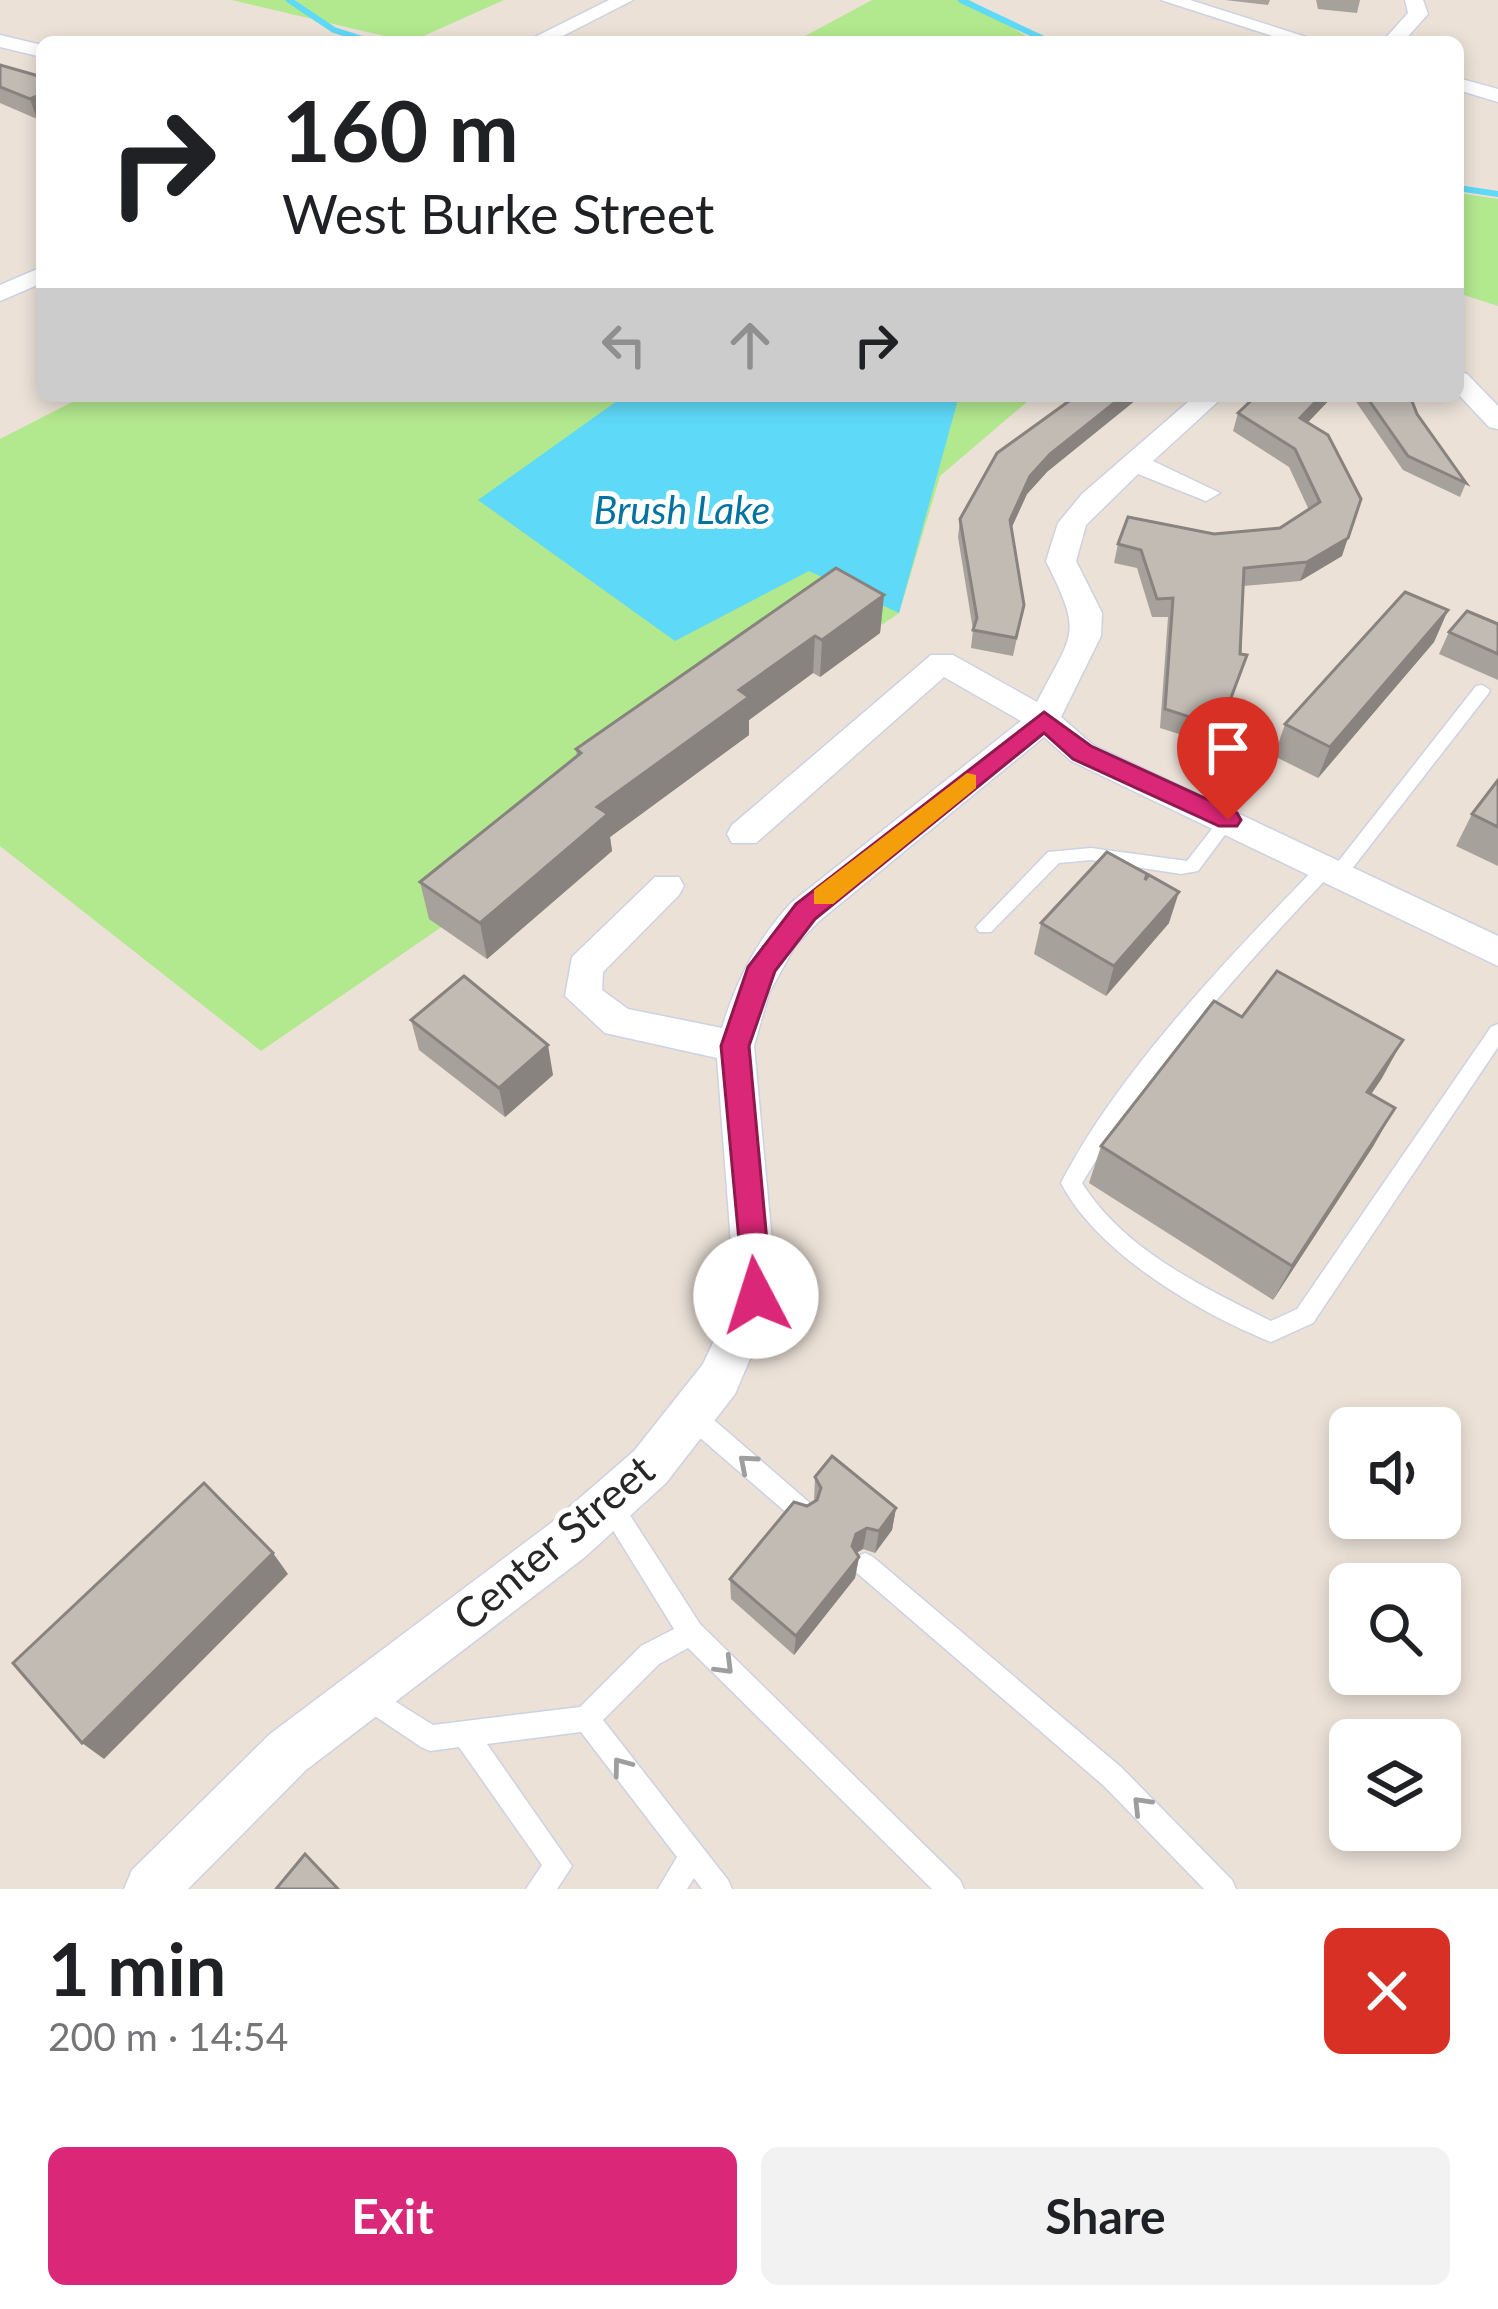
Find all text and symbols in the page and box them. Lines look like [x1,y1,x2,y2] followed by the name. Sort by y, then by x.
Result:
[282,79,519,180] text: 160 m
[84,84,240,240] icon: right
[282,181,714,246] text: West Burke Street
[591,312,657,378] icon: left
[717,312,783,378] icon: ahead
[843,312,909,378] icon: right
[594,486,770,532] water label: Brush Lake
[1177,697,1279,820] pin
[1195,715,1261,781] icon: arrive
[693,1233,819,1359] position arrow
[1329,1407,1461,1851] map controls
[1329,1407,1461,1539] button: sound
[443,1444,663,1640] street label: Center Street
[739,1456,761,1478] one-way arrow
[1329,1563,1461,1695] button: search
[711,1652,733,1674] one-way arrow
[1329,1719,1461,1851] button: layers
[613,1758,635,1779] one-way arrow
[1133,1797,1155,1819] one-way arrow
[48,1925,226,2011] text: 1 min
[1324,1928,1450,2054] button: close
[48,2013,288,2059] text: 200 m · 14:54
[48,2147,737,2285] button: Exit
[761,2147,1450,2285] button: Share

